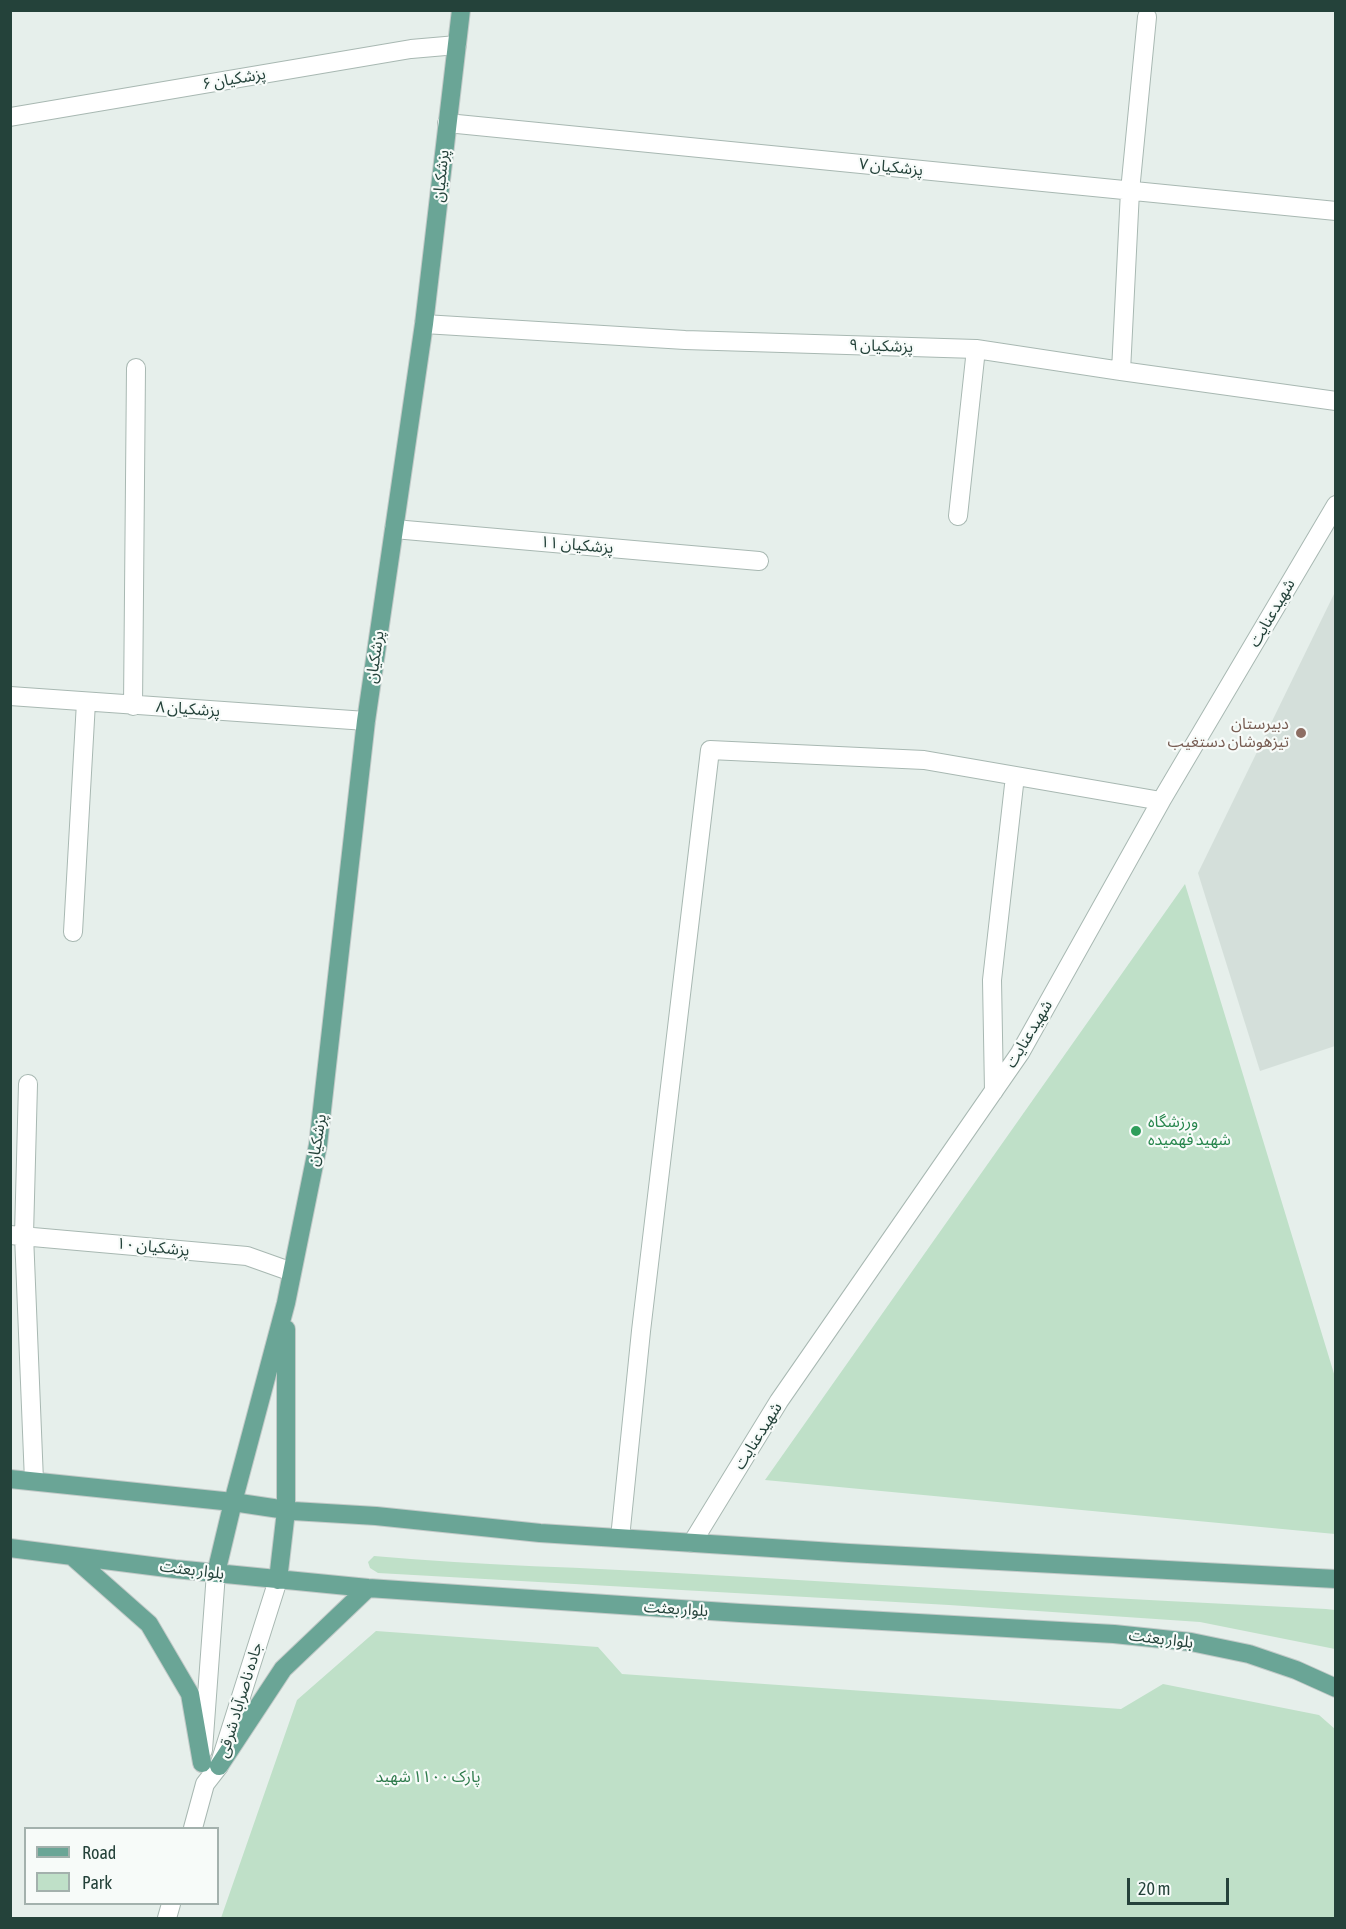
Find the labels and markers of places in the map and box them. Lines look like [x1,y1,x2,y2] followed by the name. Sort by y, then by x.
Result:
[1168,714,1289,752] place label: دبیرستان تیزهوشان دستغيب
[1294,726,1308,740] marker: دبیرستان تیزهوشان دستغيب
[1148,1112,1231,1150] place label: ورزشگاه شهید فهمیده
[1129,1124,1143,1138] marker: ورزشگاه شهید فهمیده

